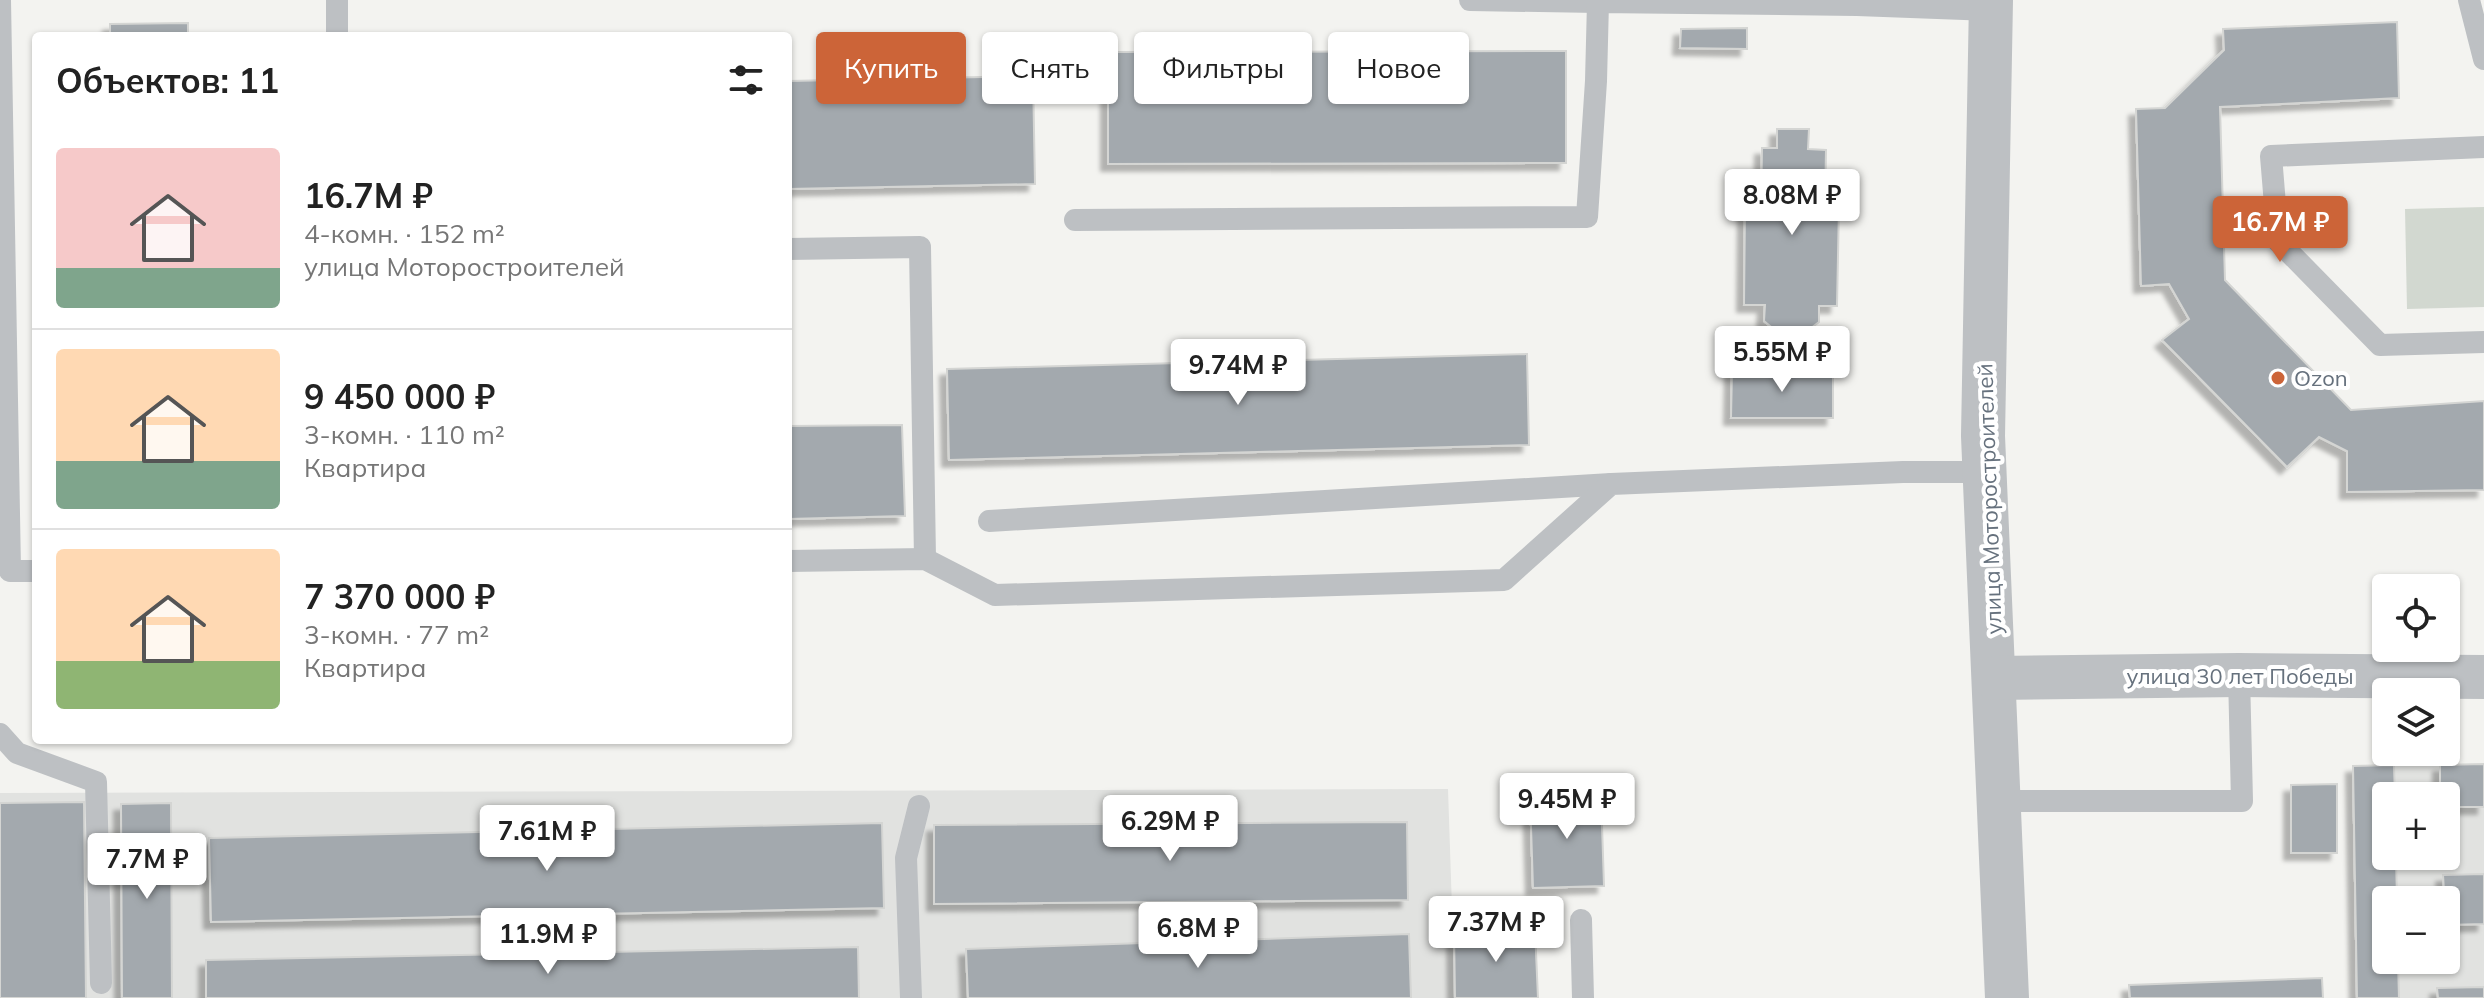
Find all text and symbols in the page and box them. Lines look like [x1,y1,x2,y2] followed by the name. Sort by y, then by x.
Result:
[816,32,966,104] chip: Купить
[982,32,1118,104] chip: Снять
[1134,32,1312,104] chip: Фильтры
[1328,32,1469,104] chip: Новое
[724,58,768,102] icon: filters
[56,59,279,102] text: Объектов: 11
[1718,169,1866,237] pin: 8.08M ₽
[304,174,433,217] text: 16.7M ₽
[1743,178,1841,211] text: 8.08M ₽
[120,180,216,276] icon: home
[2206,196,2354,264] pin: 16.7M ₽
[2231,205,2329,238] text: 16.7M ₽
[304,217,505,250] text: 4-комн. · 152 m²
[304,250,625,283] text: улица Моторостроителей
[1708,326,1856,394] pin: 5.55M ₽
[1733,335,1831,368] text: 5.55M ₽
[1164,339,1312,407] pin: 9.74M ₽
[1189,348,1287,381] text: 9.74M ₽
[1970,363,2008,635] street label: улица Моторостроителей
[2294,364,2348,392] place label: Ozon
[2269,369,2287,387] marker: Ozon
[304,375,495,418] text: 9 450 000 ₽
[120,381,216,477] icon: home
[304,418,505,451] text: 3-комн. · 110 m²
[304,451,426,484] text: Квартира
[2372,574,2460,974] map controls
[2372,574,2460,662] button: locate
[304,575,495,618] text: 7 370 000 ₽
[120,581,216,677] icon: home
[304,618,489,651] text: 3-комн. · 77 m²
[304,651,426,684] text: Квартира
[2126,662,2354,690] street label: улица 30 лет Победы
[2372,678,2460,766] button: layers
[1493,773,1641,841] pin: 9.45M ₽
[1518,782,1616,815] text: 9.45M ₽
[2372,782,2460,870] button: +
[1096,795,1244,863] pin: 6.29M ₽
[1121,804,1219,837] text: 6.29M ₽
[473,805,621,873] pin: 7.61M ₽
[498,814,596,847] text: 7.61M ₽
[82,833,212,901] pin: 7.7M ₽
[106,842,189,875] text: 7.7M ₽
[2372,886,2460,974] button: −
[1422,896,1570,964] pin: 7.37M ₽
[1133,902,1263,970] pin: 6.8M ₽
[1447,905,1545,938] text: 7.37M ₽
[474,908,622,976] pin: 11.9M ₽
[1157,911,1240,944] text: 6.8M ₽
[499,917,597,950] text: 11.9M ₽

